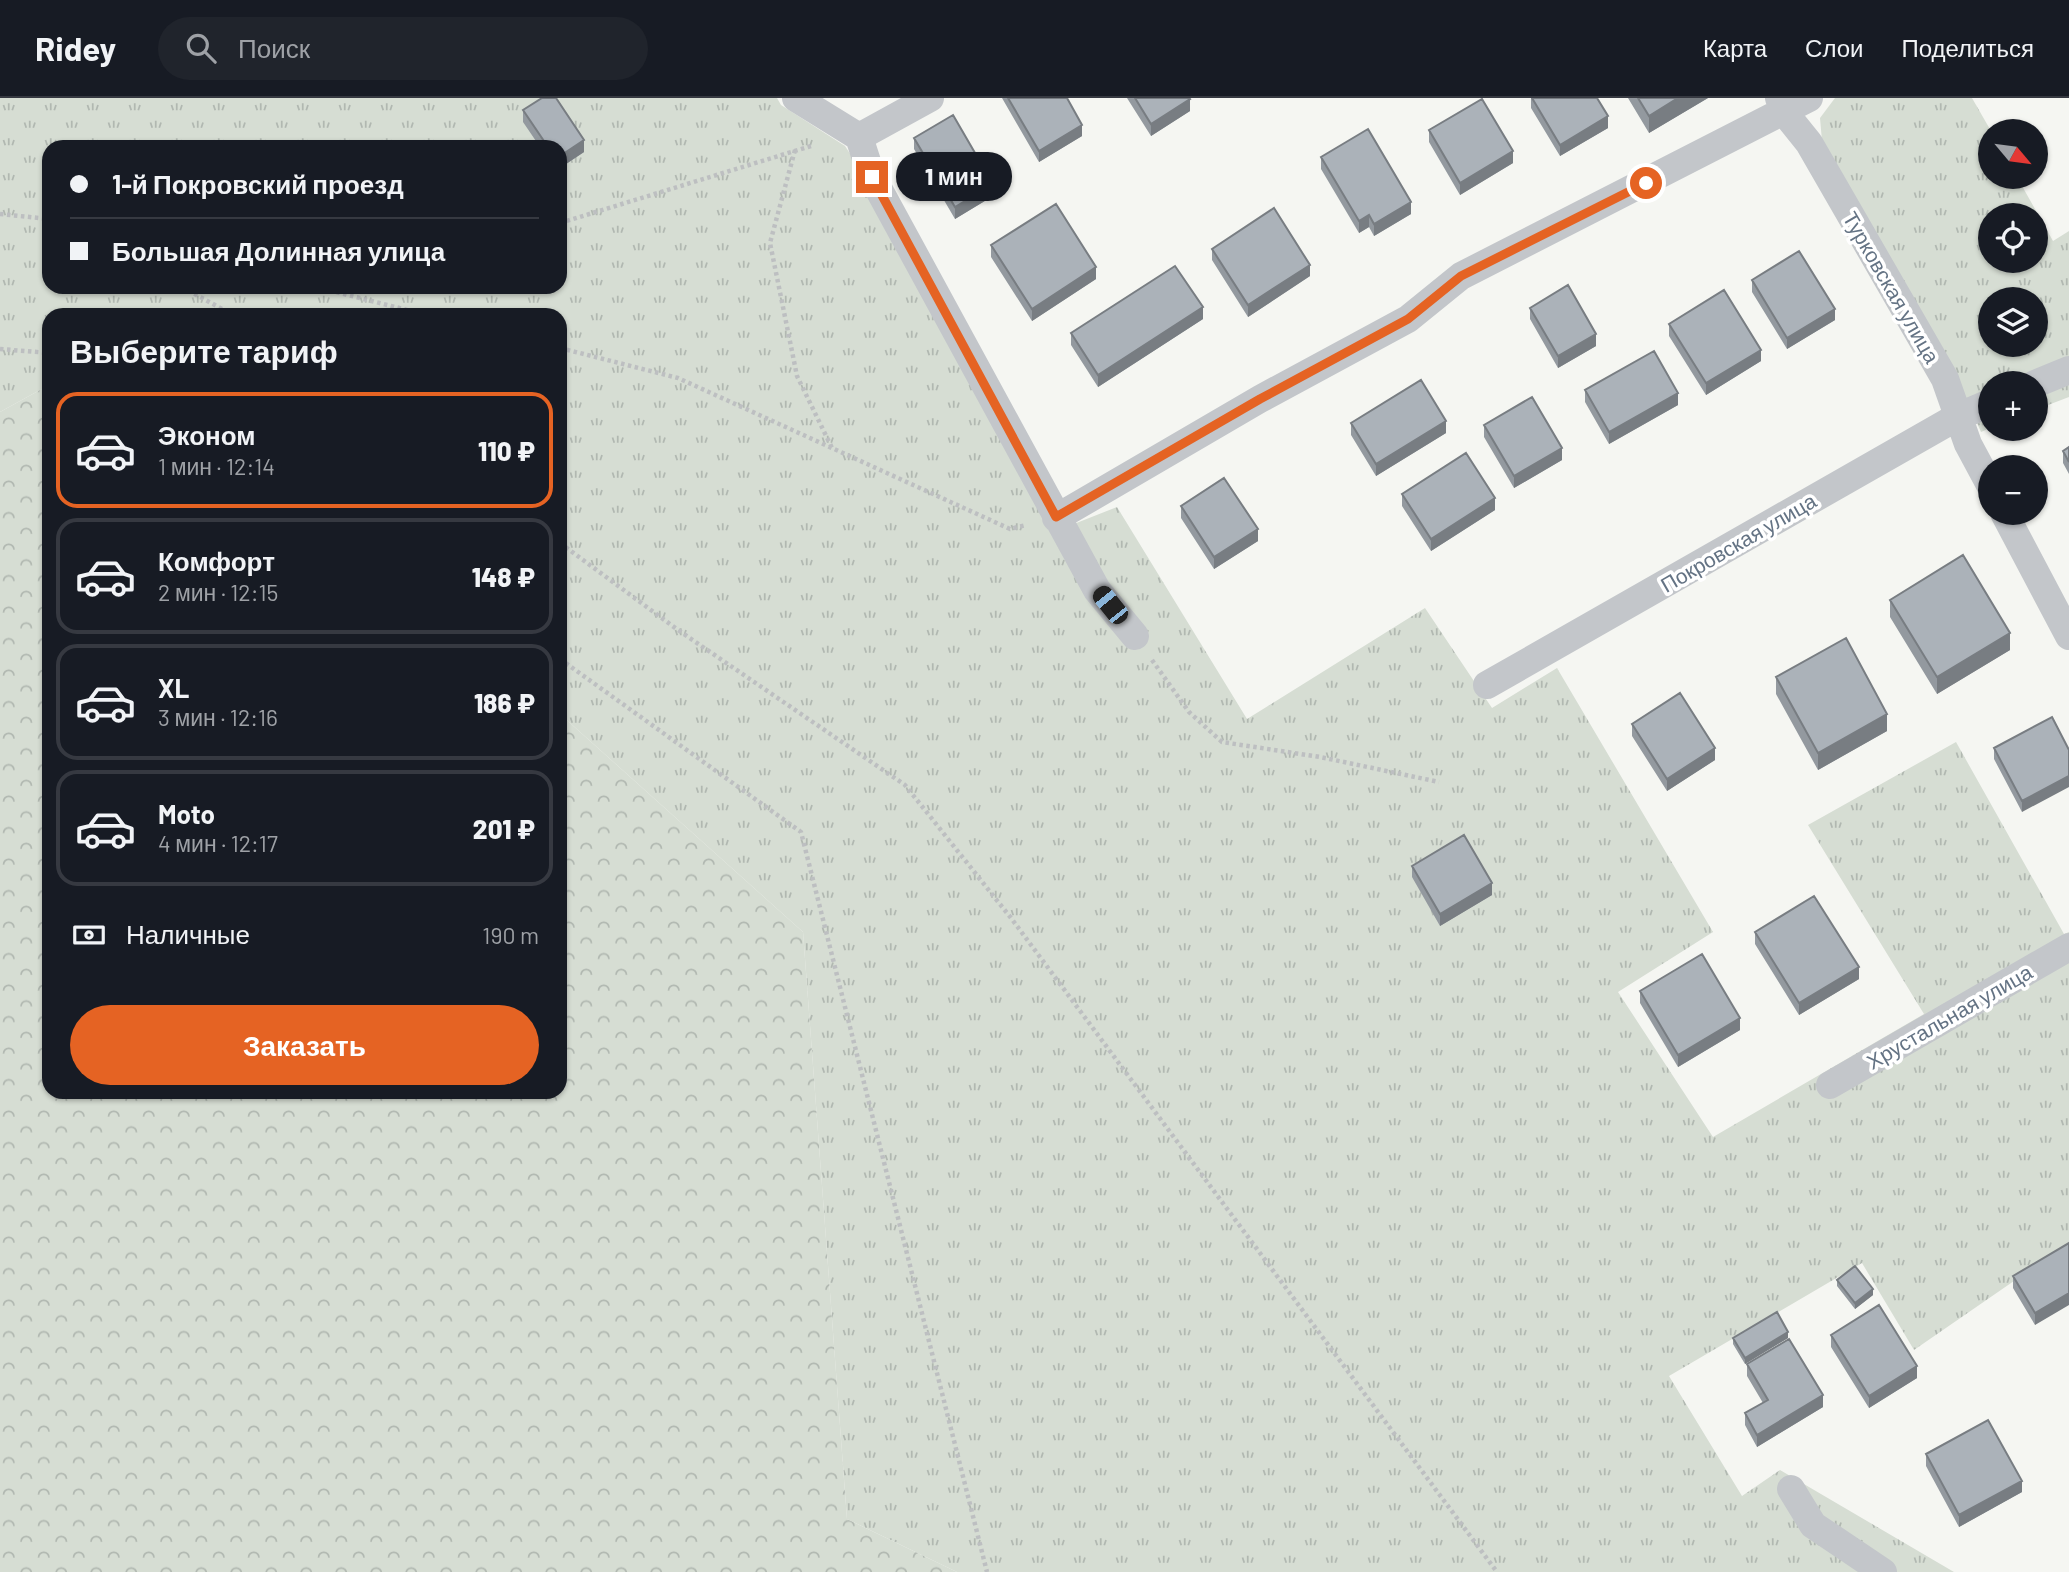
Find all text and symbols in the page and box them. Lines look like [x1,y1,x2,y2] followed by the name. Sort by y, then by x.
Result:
[158,17,648,80] search box
[35,28,116,68] text: Ridey
[182,29,220,67] icon: search
[238,32,310,63] text: Поиск
[1703,33,1767,62] text: Карта
[1805,33,1863,62] text: Слои
[1901,33,2034,62] text: Поделиться
[1978,119,2048,189] north arrow
[1978,119,2048,525] map controls
[896,153,1012,202] callout: 1 мин
[856,161,888,193] route end
[925,162,983,190] text: 1 мин
[1630,167,1662,199] route start
[112,168,404,199] text: 1-й Покровский проезд
[1978,203,2048,273] button: locate
[1838,207,1946,367] street label: Турковская улица
[112,235,445,266] text: Большая Долинная улица
[1978,287,2048,357] button: layers
[70,331,338,369] text: Выберите тариф
[1978,371,2048,441] button: +
[74,419,137,482] icon: car
[158,419,256,450] text: Эконом
[478,435,535,466] text: 110 ₽
[158,452,275,480] text: 1 мин · 12:14
[1978,455,2048,525] button: −
[1656,487,1820,597] street label: Покровская улица
[74,545,137,608] icon: car
[158,545,275,576] text: Комфорт
[472,561,535,592] text: 148 ₽
[158,578,278,606] text: 2 мин · 12:15
[1089,582,1132,628] car
[74,671,137,734] icon: car
[158,672,189,703] text: XL
[474,687,535,718] text: 186 ₽
[158,703,278,731] text: 3 мин · 12:16
[74,797,137,860] icon: car
[158,798,215,829] text: Moto
[473,813,535,844] text: 201 ₽
[158,829,278,857] text: 4 мин · 12:17
[70,916,108,954] icon: cash
[126,918,250,949] text: Наличные
[482,921,539,949] text: 190 m
[1862,958,2037,1074] street label: Хрустальная улица
[70,1005,539,1085] button: Заказать

